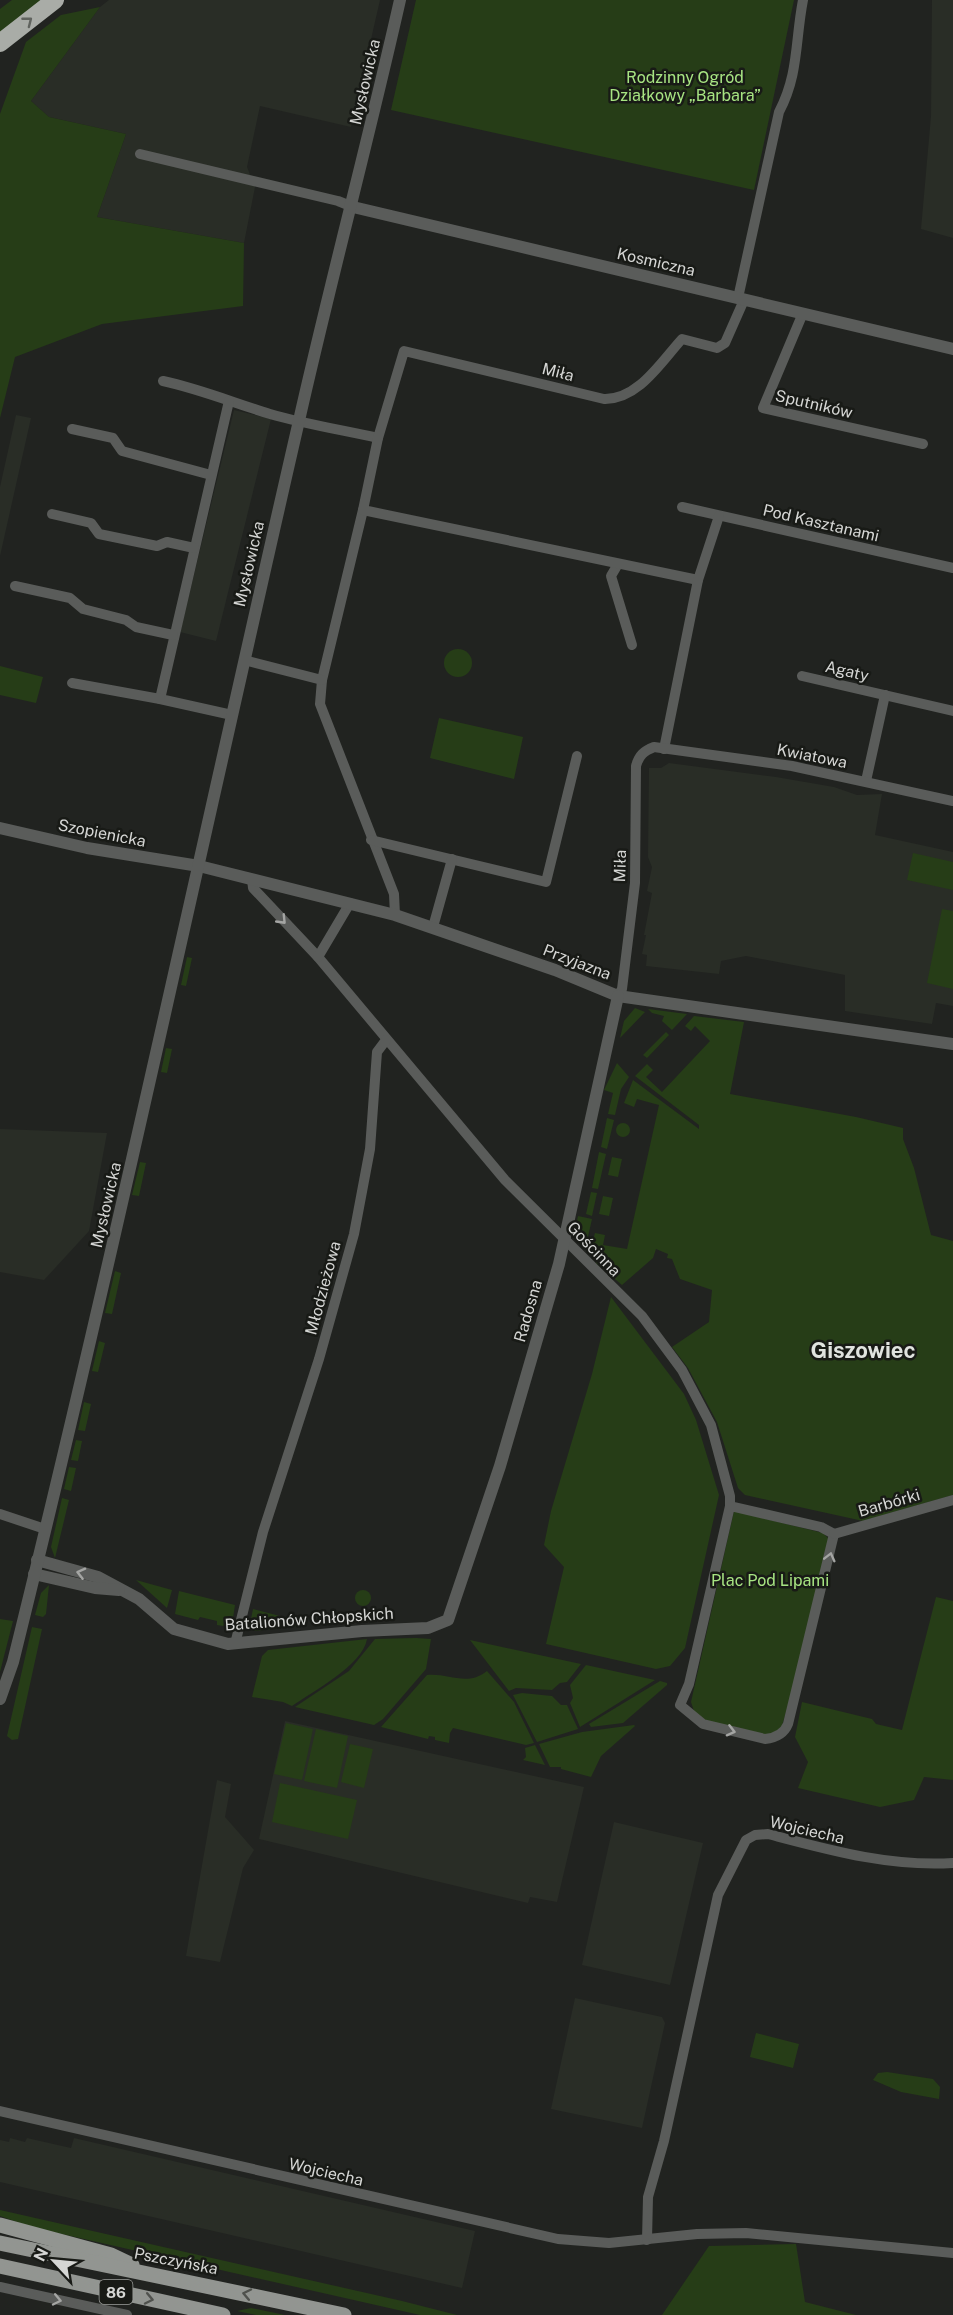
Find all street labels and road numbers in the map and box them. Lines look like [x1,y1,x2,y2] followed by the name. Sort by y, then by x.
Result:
[346,37,384,127] street label: Mysłowicka
[615,244,697,280] street label: Kosmiczna
[540,359,576,385] street label: Miła
[773,386,855,422] street label: Sputników
[761,500,881,546] street label: Pod Kasztanami
[230,519,268,609] street label: Mysłowicka
[823,657,871,685] street label: Agaty
[775,740,849,772] street label: Kwiatowa
[56,815,148,851] street label: Szopienicka
[610,849,630,883] street label: Miła
[540,940,614,984] street label: Przyjazna
[87,1160,125,1250] street label: Mysłowicka
[563,1218,625,1280] street label: Gościnna
[301,1239,345,1337] street label: Młodzieżowa
[510,1278,546,1344] street label: Radosna
[856,1485,922,1521] street label: Barbórki
[224,1604,394,1634] street label: Batalionów Chłopskich
[768,1812,846,1848] street label: Wojciecha
[287,2154,365,2190] street label: Wojciecha
[132,2244,220,2278] street label: Pszczyńska
[100,2280,132,2304] road number: 86

